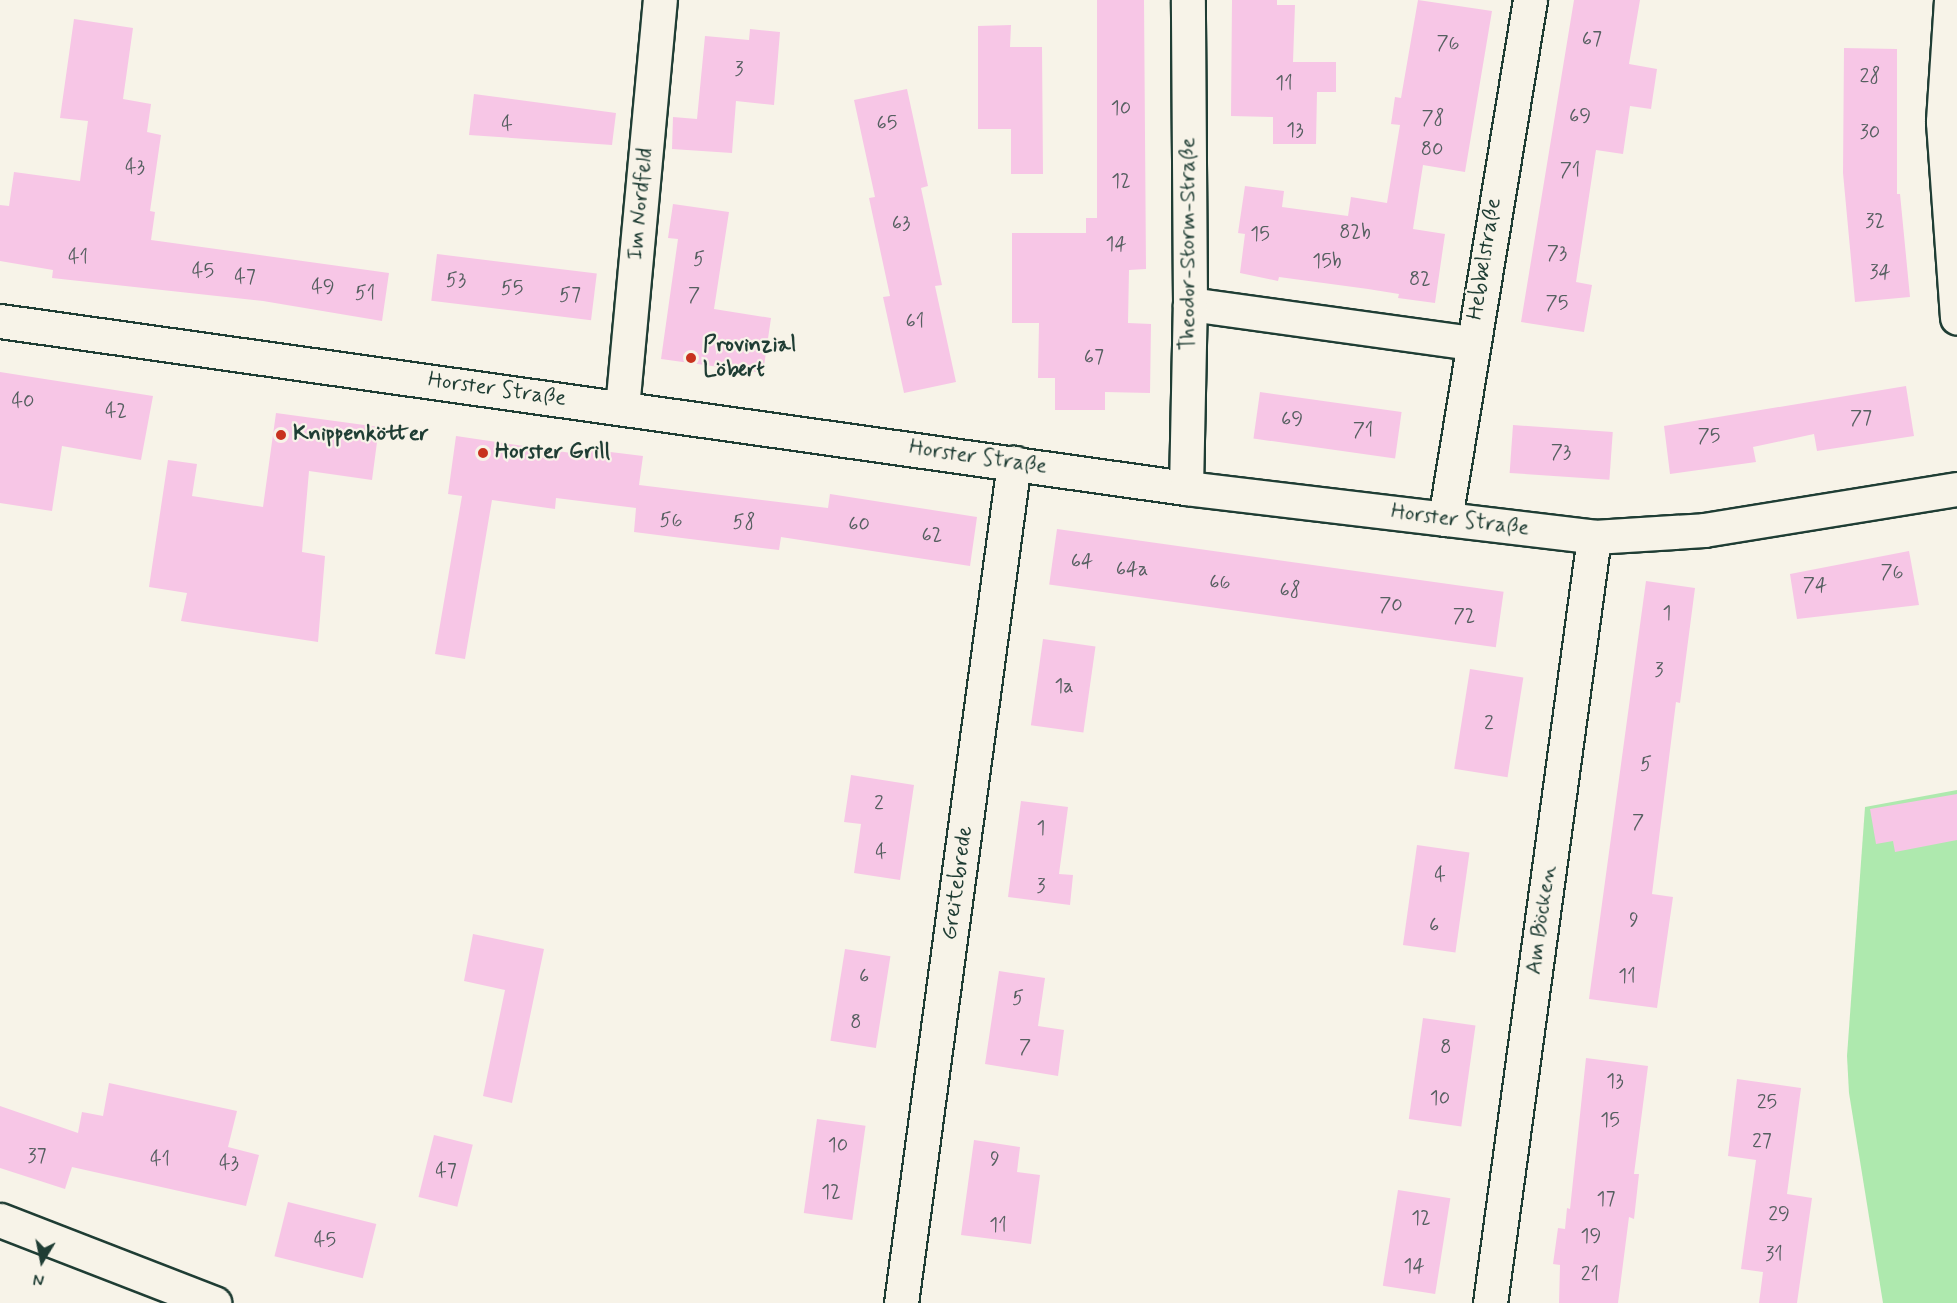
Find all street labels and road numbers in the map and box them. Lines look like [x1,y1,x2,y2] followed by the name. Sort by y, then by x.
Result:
[1176,137,1202,351] street label: Theodor-Storm-Straße
[623,146,659,262] street label: Im Nordfeld
[1462,196,1508,322] street label: Hebbelstraße
[426,367,568,413] street label: Horster Straße
[907,435,1049,481] street label: Horster Straße
[1389,499,1531,543] street label: Horster Straße
[937,824,979,942] street label: Greitebrede
[1521,863,1563,977] street label: Am Böcken

